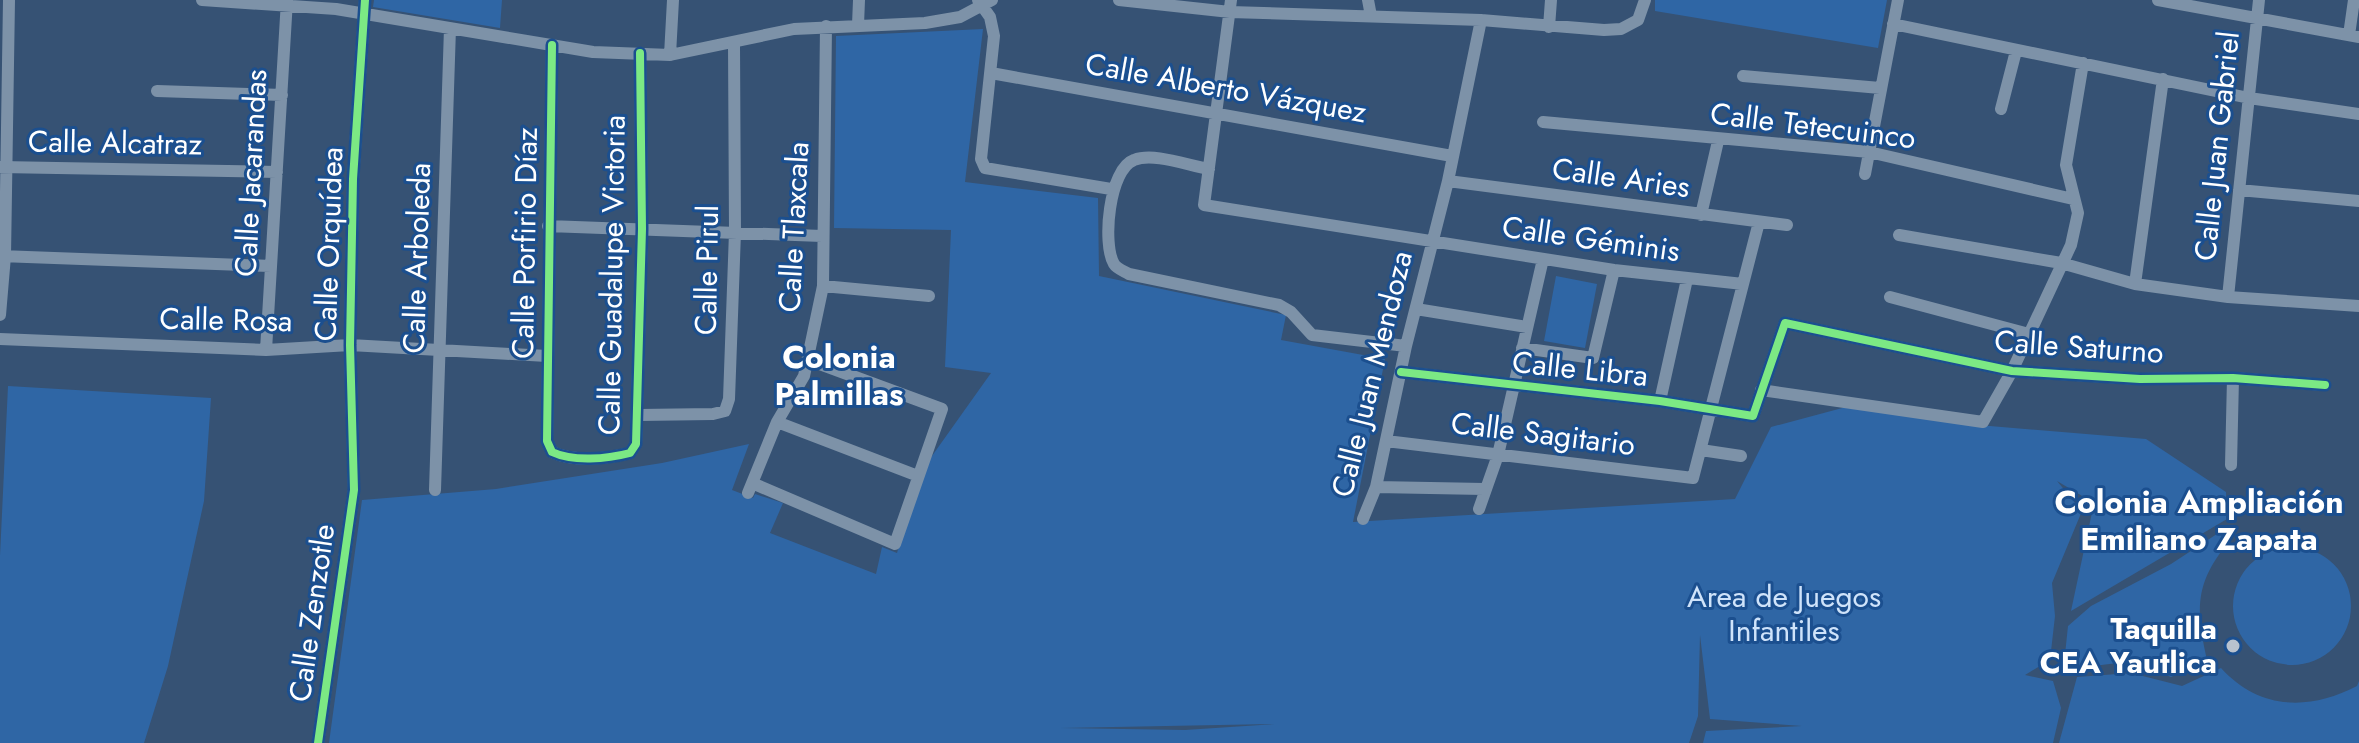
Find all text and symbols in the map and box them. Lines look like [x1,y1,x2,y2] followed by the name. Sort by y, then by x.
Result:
[2183,29,2250,263] street label: Calle Juan Gabriel
[1082,42,1370,133] street label: Calle Alberto Vázquez
[224,68,277,278] street label: Calle Jacarandas
[1708,92,1918,159] street label: Calle Tetecuinco
[587,114,636,436] street label: Calle Guadalupe Victoria
[27,119,203,166] street label: Calle Alcatraz
[501,127,548,359] street label: Calle Porfirio Díaz
[768,141,819,313] street label: Calle Tlaxcala
[304,146,353,342] street label: Calle Orquídea
[1549,147,1693,208] street label: Calle Aries
[392,162,441,354] street label: Calle Arboleda
[684,204,729,336] street label: Calle Pirul
[1500,205,1683,272] street label: Calle Géminis
[1320,246,1423,501] street label: Calle Juan Mendoza
[159,297,293,342] street label: Calle Rosa
[1993,319,2165,374] street label: Calle Saturno
[774,334,904,417] district label: Colonia Palmillas
[1510,340,1650,397] street label: Calle Libra
[1449,401,1638,466] street label: Calle Sagitario
[2054,479,2344,562] district label: Colonia Ampliación Emiliano Zapata
[278,521,345,705] street label: Calle Zenzotle
[1687,575,1881,652] park label: Area de Juegos Infantiles
[2040,607,2217,684] place label: Taquilla CEA Yautlica
[2224,637,2242,655] marker: Taquilla CEA Yautlica

